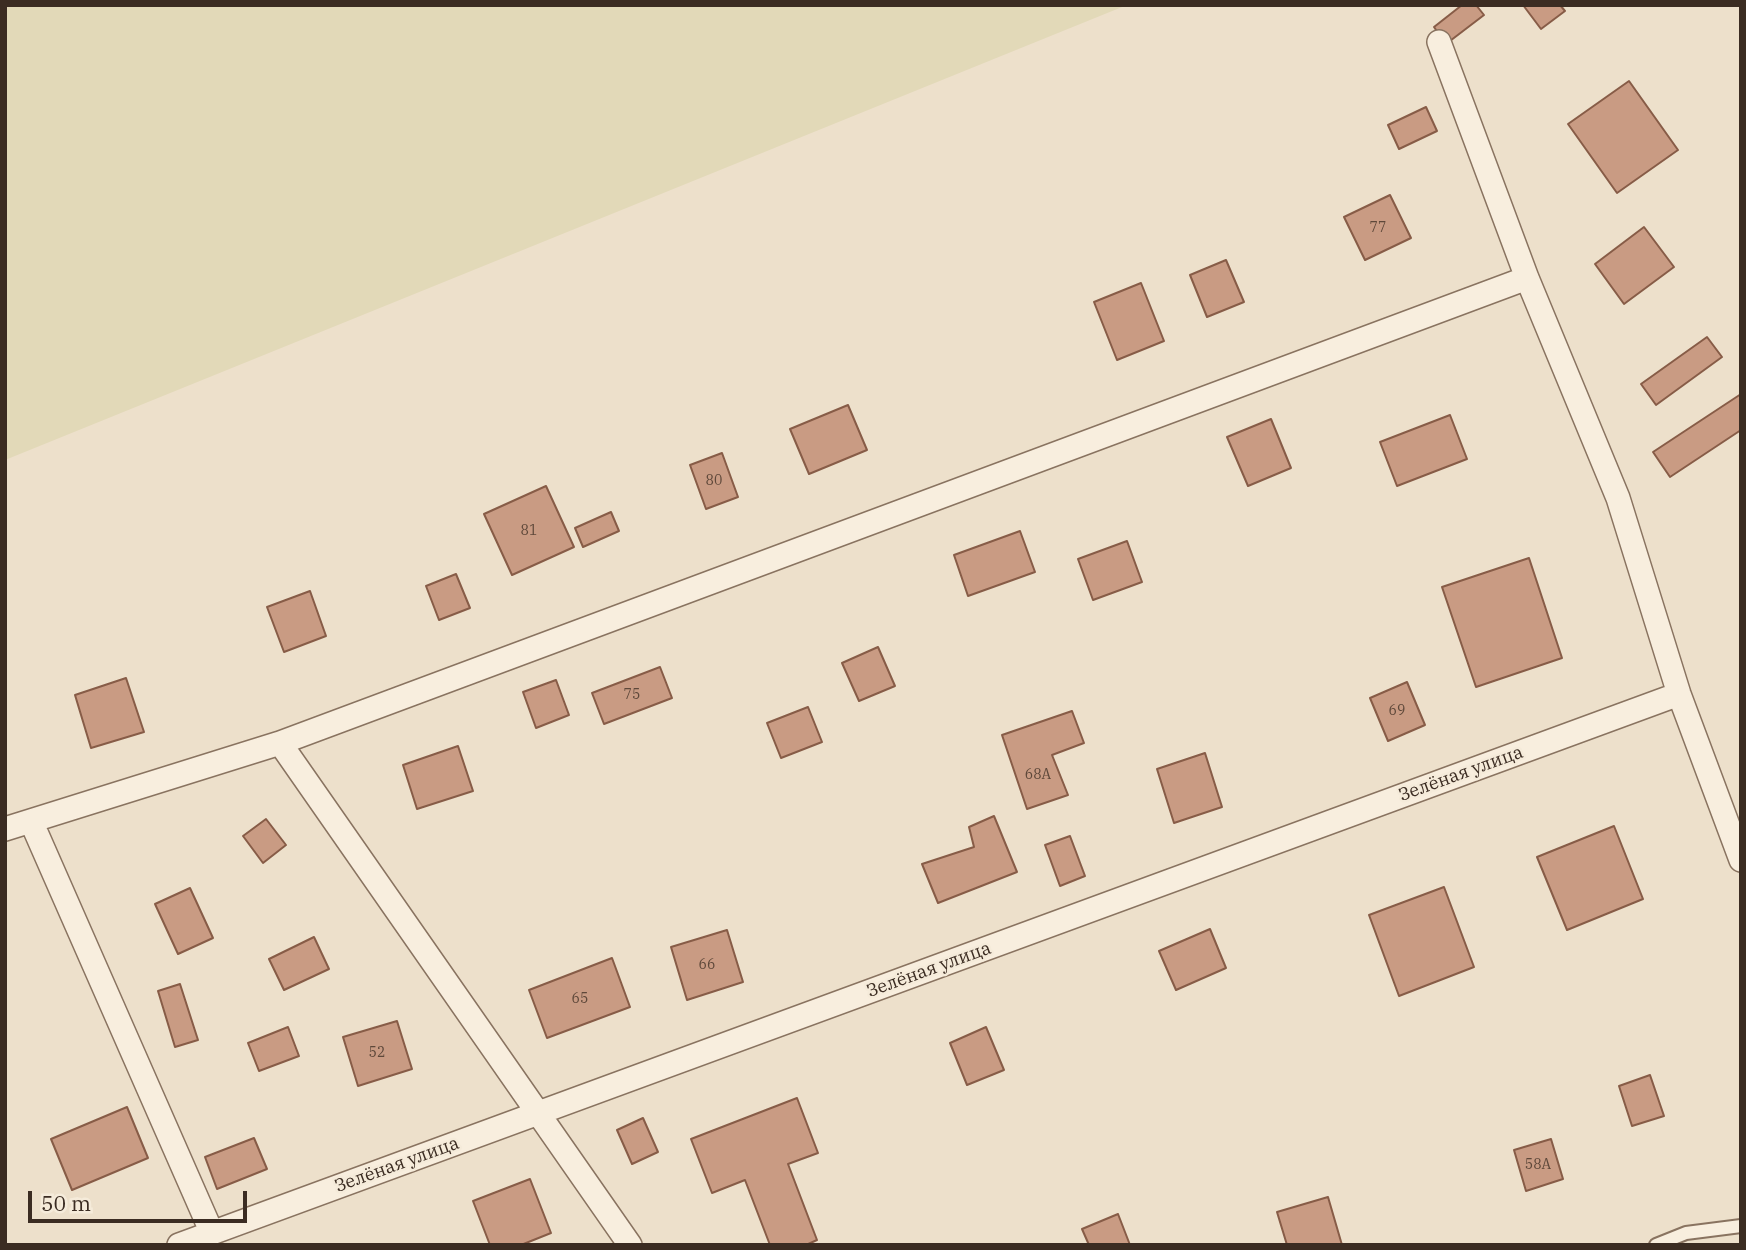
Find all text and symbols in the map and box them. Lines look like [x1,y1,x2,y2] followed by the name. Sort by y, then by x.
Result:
[1370,220,1386,236] house number: 77
[706,473,722,489] house number: 80
[521,523,537,539] house number: 81
[624,687,640,703] house number: 75
[1389,703,1405,719] house number: 69
[1396,742,1526,806] street label: Зелёная улица
[1025,767,1051,783] house number: 68А
[864,938,994,1002] street label: Зелёная улица
[699,957,715,973] house number: 66
[572,991,588,1007] house number: 65
[369,1045,385,1061] house number: 52
[332,1133,462,1197] street label: Зелёная улица
[1525,1157,1551,1173] house number: 58А
[32,1176,250,1220] scale bar
[41,1189,91,1217] text: 50 m

